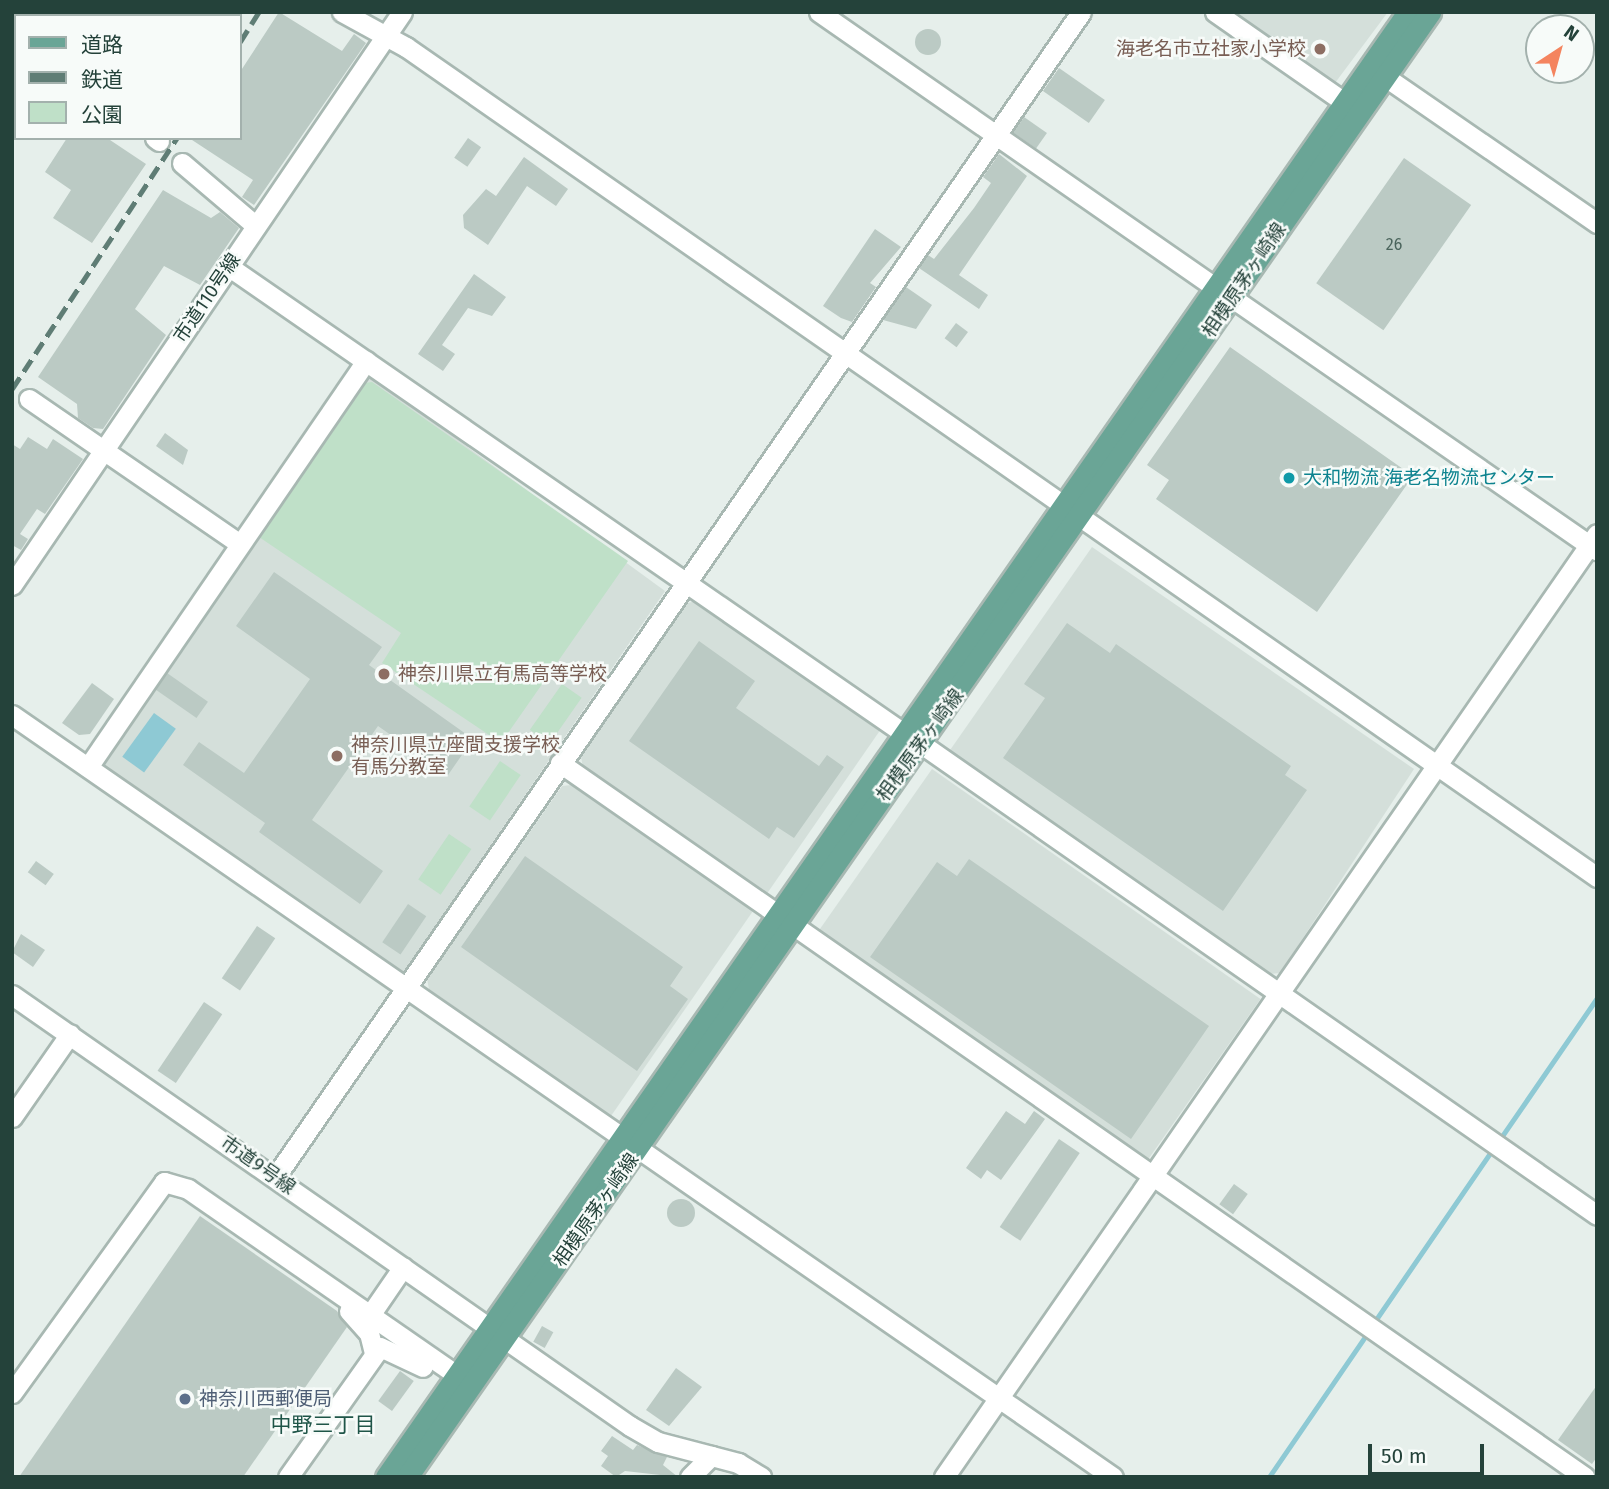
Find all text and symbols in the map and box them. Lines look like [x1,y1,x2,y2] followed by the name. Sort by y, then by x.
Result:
[14,14,242,140] legend
[1525,14,1595,84] north arrow
[1560,20,1583,46] text: N
[81,32,123,58] text: 道路
[1116,38,1306,60] place label: 海老名市立社家小学校
[1312,41,1328,57] marker: 海老名市立社家小学校
[81,67,123,93] text: 鉄道
[81,102,123,128] text: 公園
[1197,218,1291,342] street label: 相模原茅ヶ崎線
[1386,235,1402,255] house number: 26
[169,249,245,347] street label: 市道110号線
[1303,467,1555,489] place label: 大和物流 海老名物流センター
[1281,470,1297,486] marker: 大和物流 海老名物流センター
[398,663,607,685] place label: 神奈川県立有馬高等学校
[376,666,392,682] marker: 神奈川県立有馬高等学校
[872,684,968,806] street label: 相模原茅ヶ崎線
[351,734,560,778] place label: 神奈川県立座間支援学校 有馬分教室
[329,748,345,764] marker: 神奈川県立座間支援学校 有馬分教室
[216,1131,300,1199] street label: 市道9号線
[549,1149,643,1271] street label: 相模原茅ヶ崎線
[199,1388,332,1410] place label: 神奈川西郵便局
[177,1391,193,1407] marker: 神奈川西郵便局
[271,1412,375,1438] district label: 中野三丁目
[1371,1430,1486,1474] scale bar
[1381,1443,1427,1469] text: 50 m

